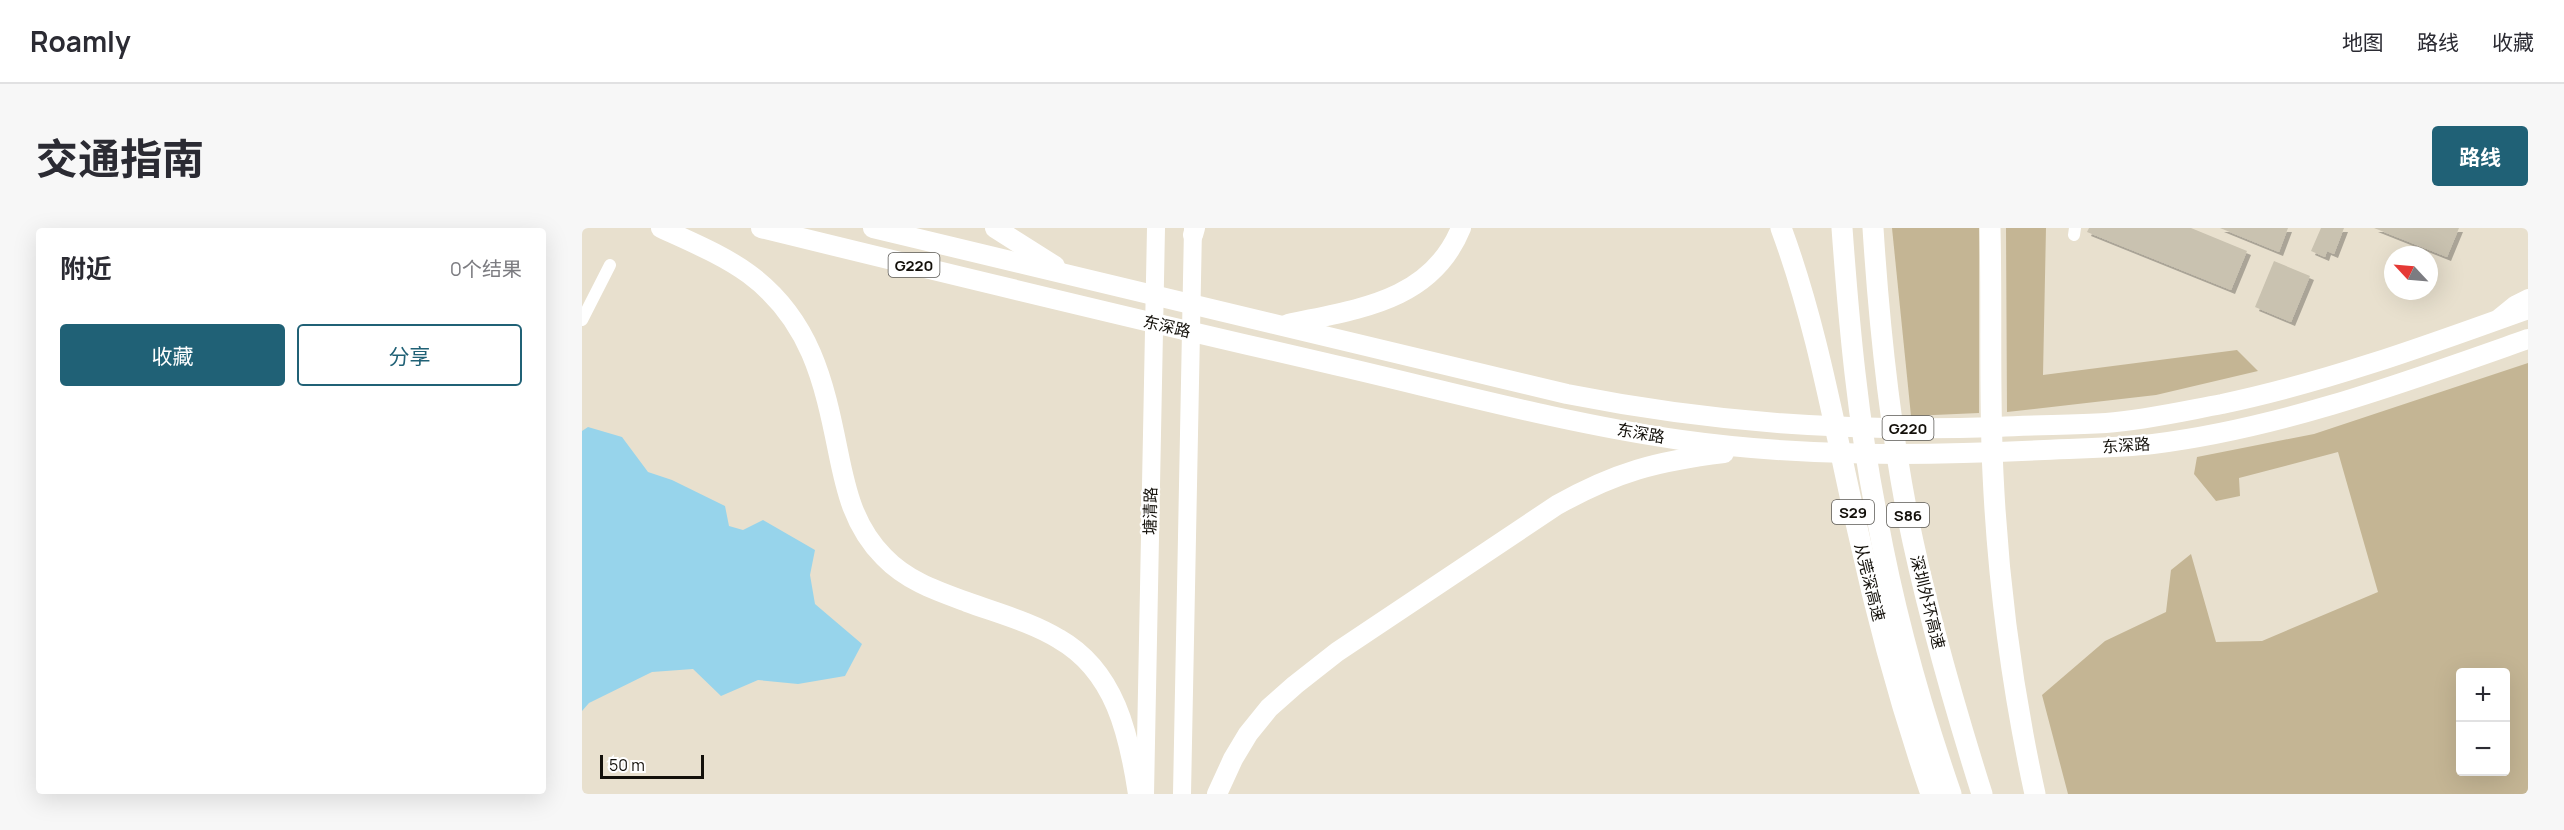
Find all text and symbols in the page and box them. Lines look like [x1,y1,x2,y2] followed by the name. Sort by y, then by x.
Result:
[30,22,131,60] text: Roamly
[2342,28,2384,56] text: 地图
[2417,28,2459,56] text: 路线
[2492,28,2534,56] text: 收藏
[2432,126,2528,186] button: 路线
[36,129,204,187] text: 交通指南
[2384,246,2438,300] north arrow
[60,250,112,286] text: 附近
[888,253,940,277] road number: G220
[450,255,522,282] text: 0个结果
[1141,310,1193,342] street label: 东深路
[60,324,285,386] button: 收藏
[297,324,522,386] button: 分享
[1882,416,1934,440] road number: G220
[1615,418,1667,448] street label: 东深路
[2101,432,2151,458] street label: 东深路
[1139,487,1161,535] street label: 塘清路
[1832,500,1874,524] road number: S29
[1887,503,1929,527] road number: S86
[1850,541,1890,623] street label: 从莞深高速
[1906,553,1950,651] street label: 深圳外环高速
[2456,668,2510,776] map controls
[2456,668,2510,722] button: +
[2456,722,2510,776] button: −
[600,752,704,780] scale bar
[609,754,645,776] text: 50 m

